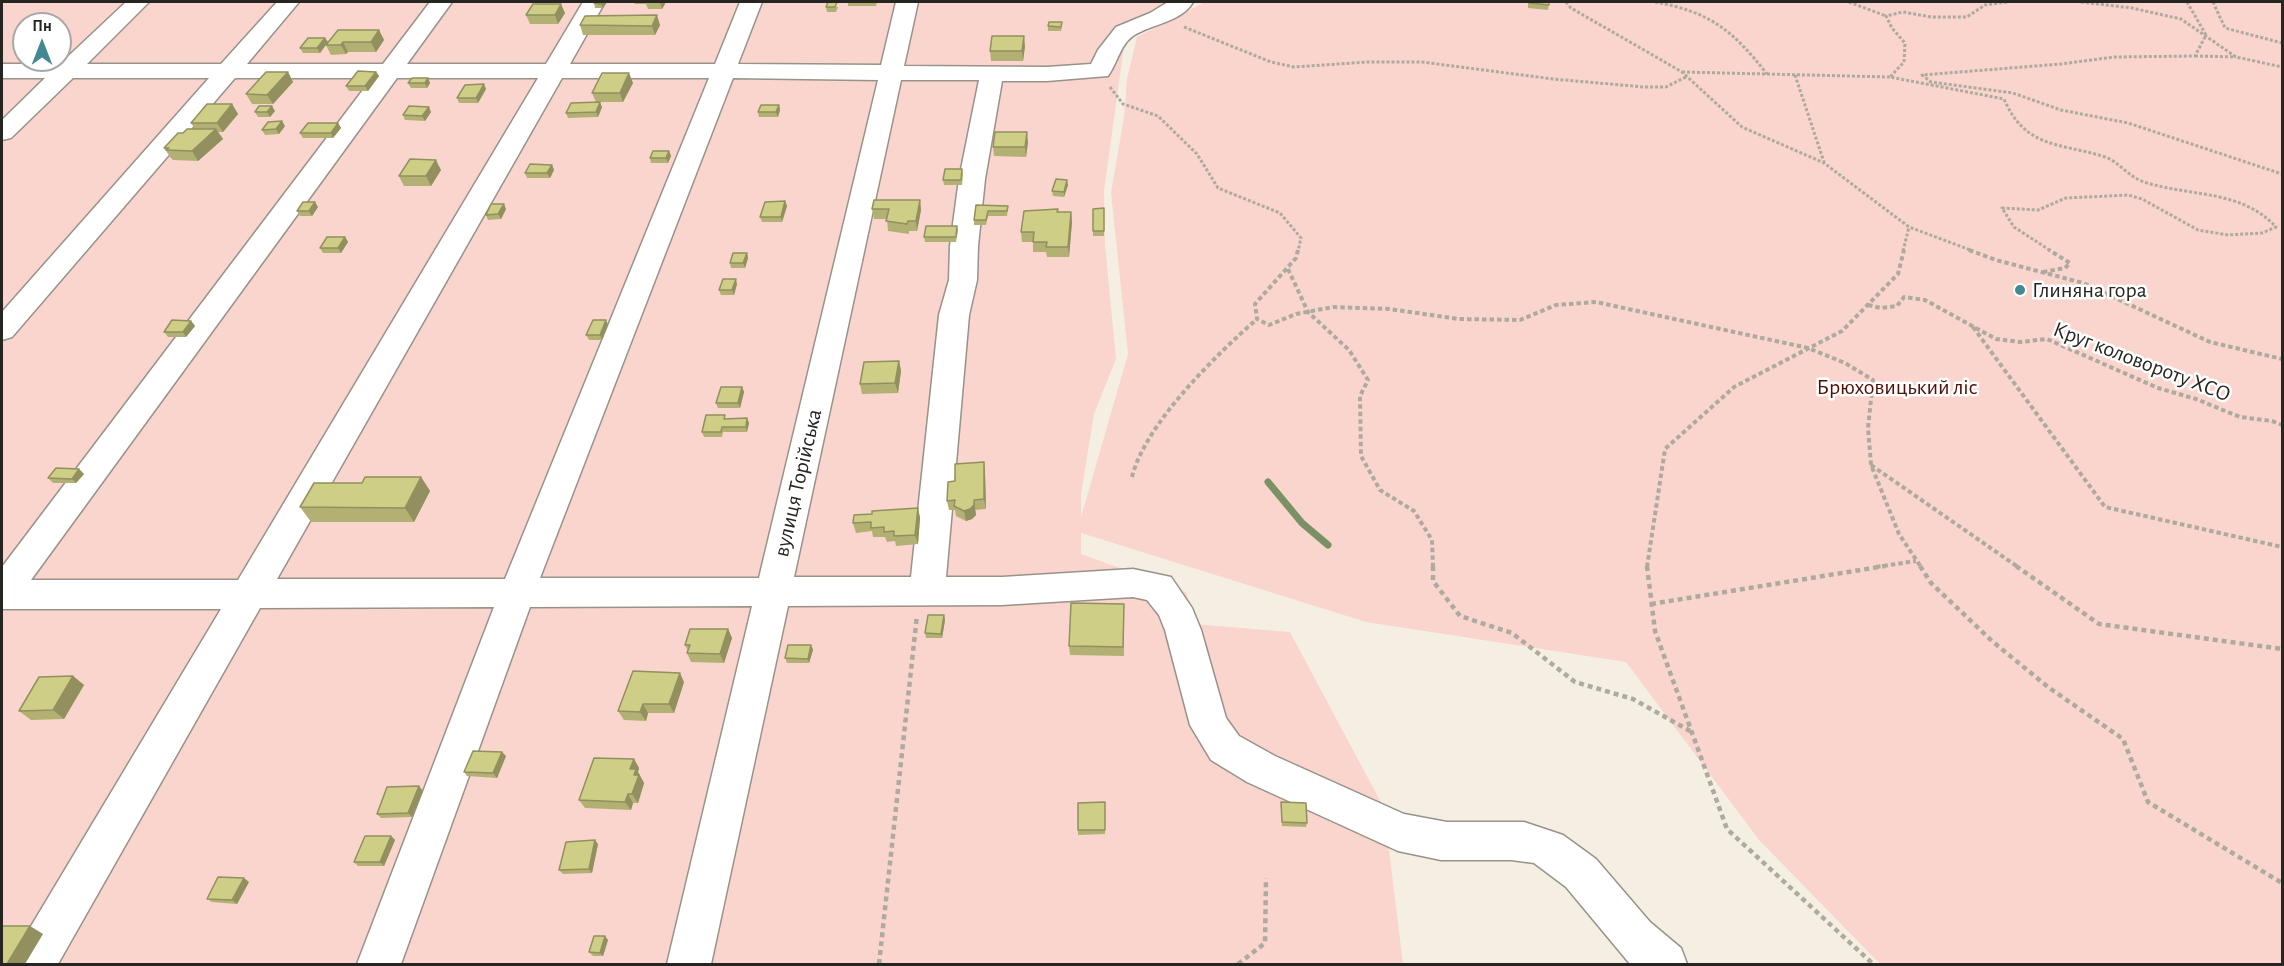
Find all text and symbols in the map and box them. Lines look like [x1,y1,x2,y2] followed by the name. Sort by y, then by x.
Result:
[12,12,72,72] north arrow
[32,18,52,34] text: Пн
[2032,277,2147,303] place label: Глиняна гора
[2013,283,2027,297] marker: Глиняна гора
[2049,316,2235,408] street label: Круг коловороту ХСО
[1816,374,1978,400] park label: Брюховицький ліс
[768,406,828,560] street label: вулиця Торійська

